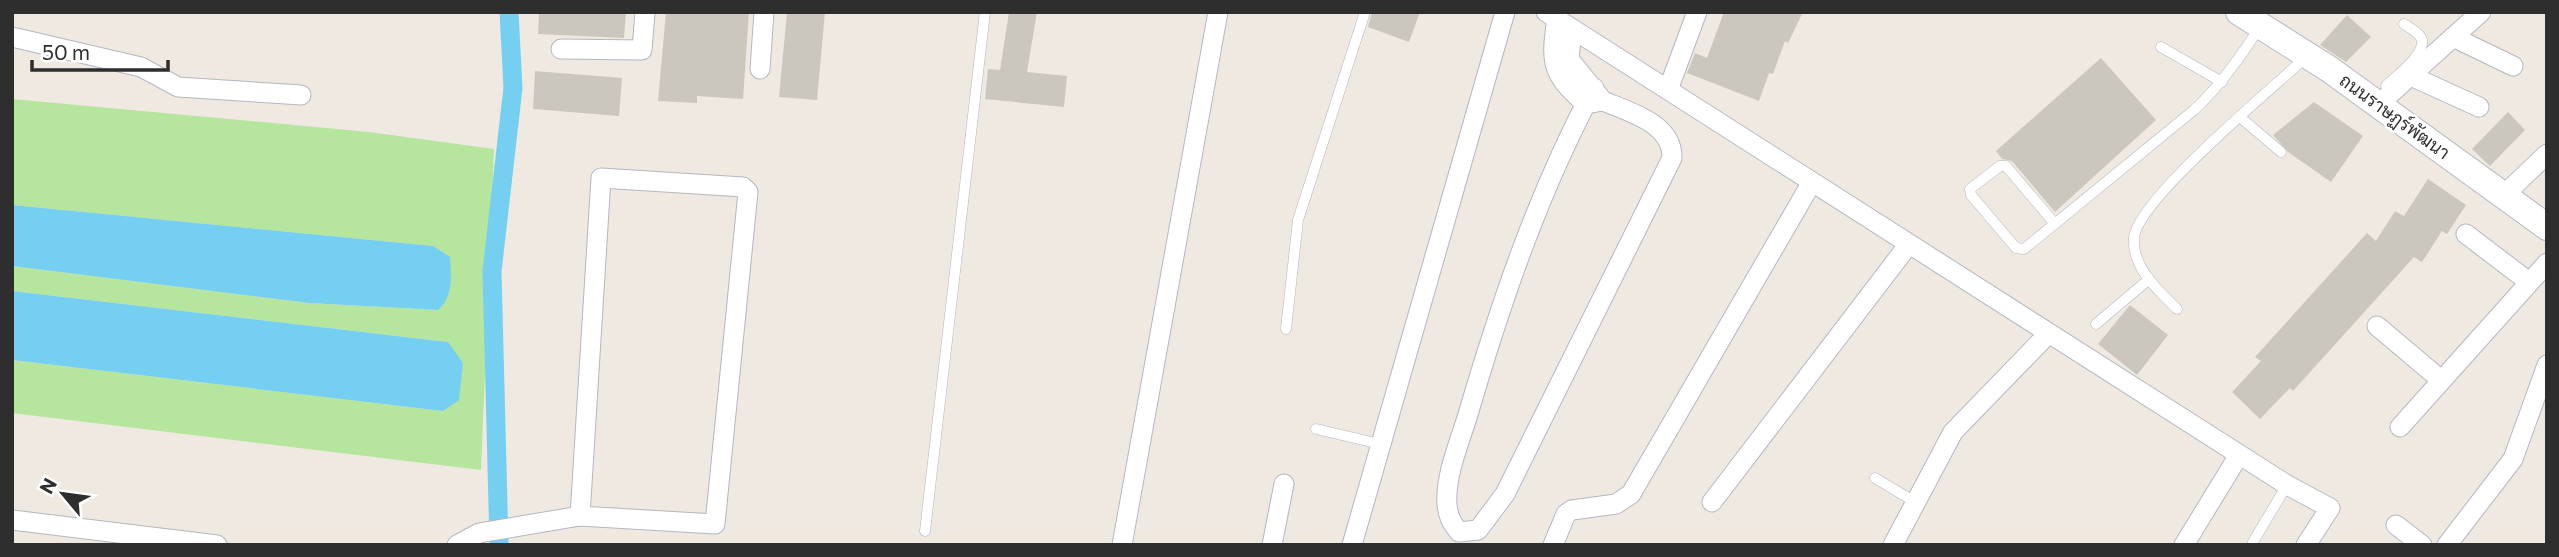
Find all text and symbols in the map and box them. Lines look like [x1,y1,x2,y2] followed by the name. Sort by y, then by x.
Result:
[32,28,168,72] scale bar
[42,39,90,64] text: 50 m
[2334,68,2455,165] street label: ถนนราษฏร์พัฒนา
[28,459,98,529] north arrow
[34,474,61,497] text: N

